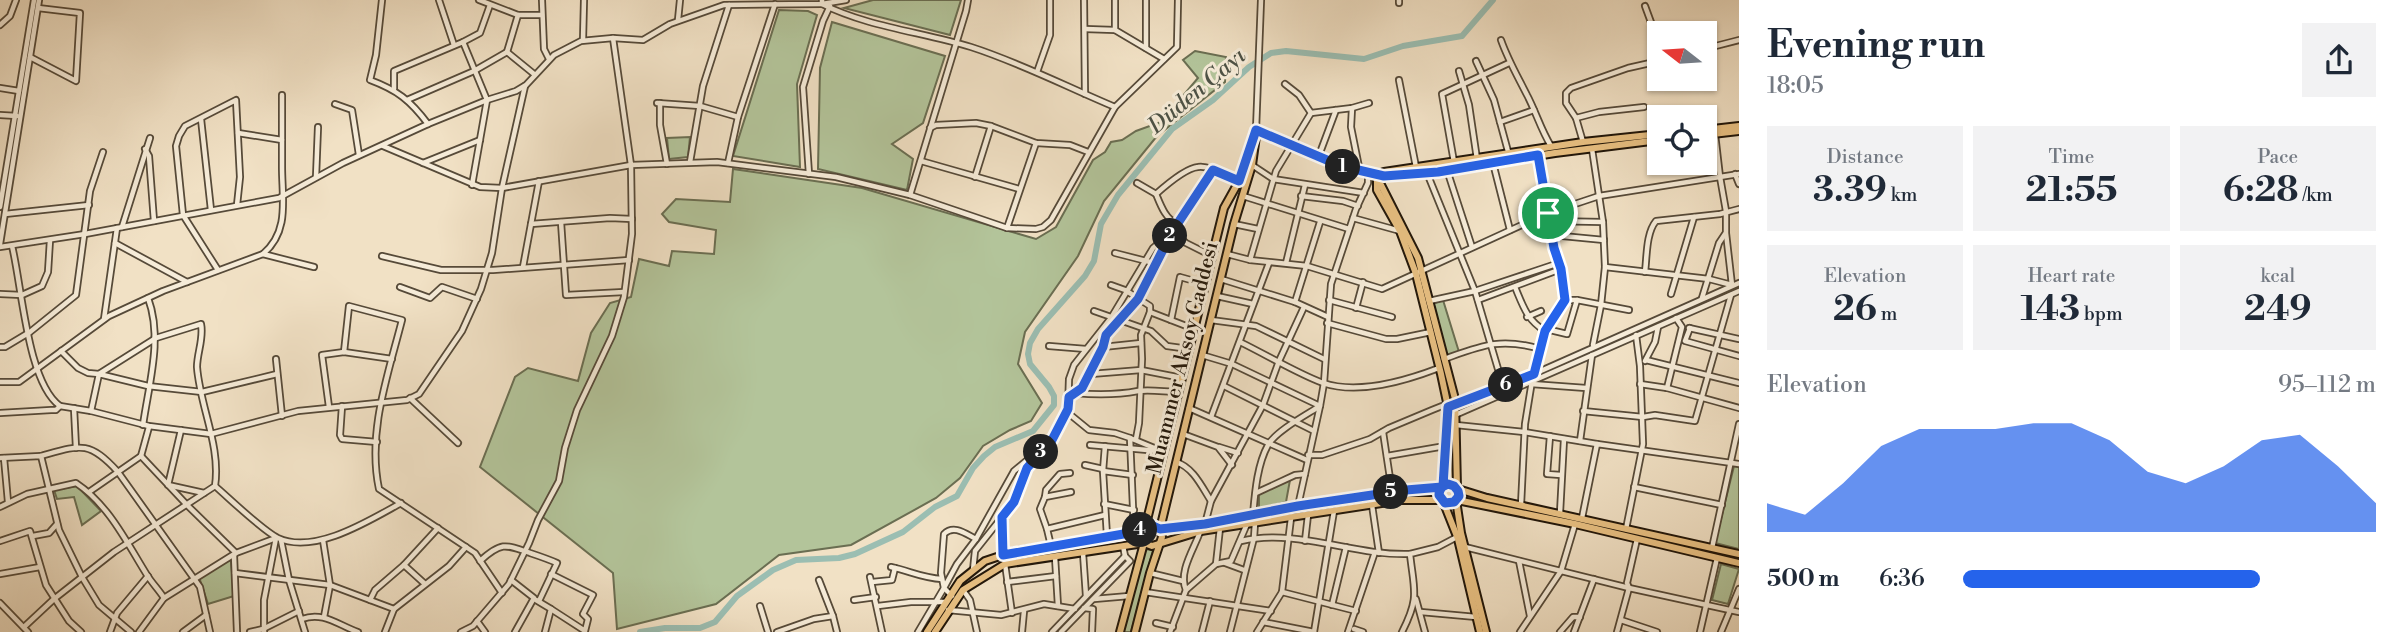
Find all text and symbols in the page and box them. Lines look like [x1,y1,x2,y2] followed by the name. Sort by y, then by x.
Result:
[1647,21,1717,91] north arrow
[1647,21,1717,175] map controls
[1767,22,1985,69] text: Evening run
[2302,23,2376,97] button: share
[1141,41,1252,141] water label: Düden Çayı
[1767,72,1824,100] text: 18:05
[1647,105,1717,175] button: locate
[1827,145,1904,169] text: Distance
[2049,145,2094,169] text: Time
[2257,145,2298,169] text: Pace
[1326,150,1360,184] pin: 1
[1338,154,1347,178] text: 1
[1813,169,1887,212] text: 3.39
[2025,169,2118,212] text: 21:55
[2223,169,2299,212] text: 6:28
[1518,183,1578,243] pin
[1887,183,1917,207] text: km
[2299,183,2333,207] text: /km
[1529,194,1567,232] icon: arrive
[1152,218,1188,254] pin: 2
[1164,223,1175,247] text: 2
[1141,239,1225,477] street label: Muammer Aksoy Caddesi
[1824,264,1906,288] text: Elevation
[2028,264,2115,288] text: Heart rate
[2261,264,2295,288] text: kcal
[1833,288,1877,331] text: 26
[2020,288,2080,331] text: 143
[2244,288,2312,331] text: 249
[1877,302,1897,326] text: m
[2080,302,2123,326] text: bpm
[1488,368,1524,402] pin: 6
[1767,371,1867,399] text: Elevation
[2278,371,2376,399] text: 95–112 m
[1500,372,1511,396] text: 6
[1024,434,1058,470] pin: 3
[1035,439,1046,463] text: 3
[1374,475,1408,510] pin: 5
[1385,479,1396,503] text: 5
[1122,512,1158,548] pin: 4
[1133,517,1146,541] text: 4
[1767,565,1839,593] text: 500 m
[1879,565,1925,593] text: 6:36

